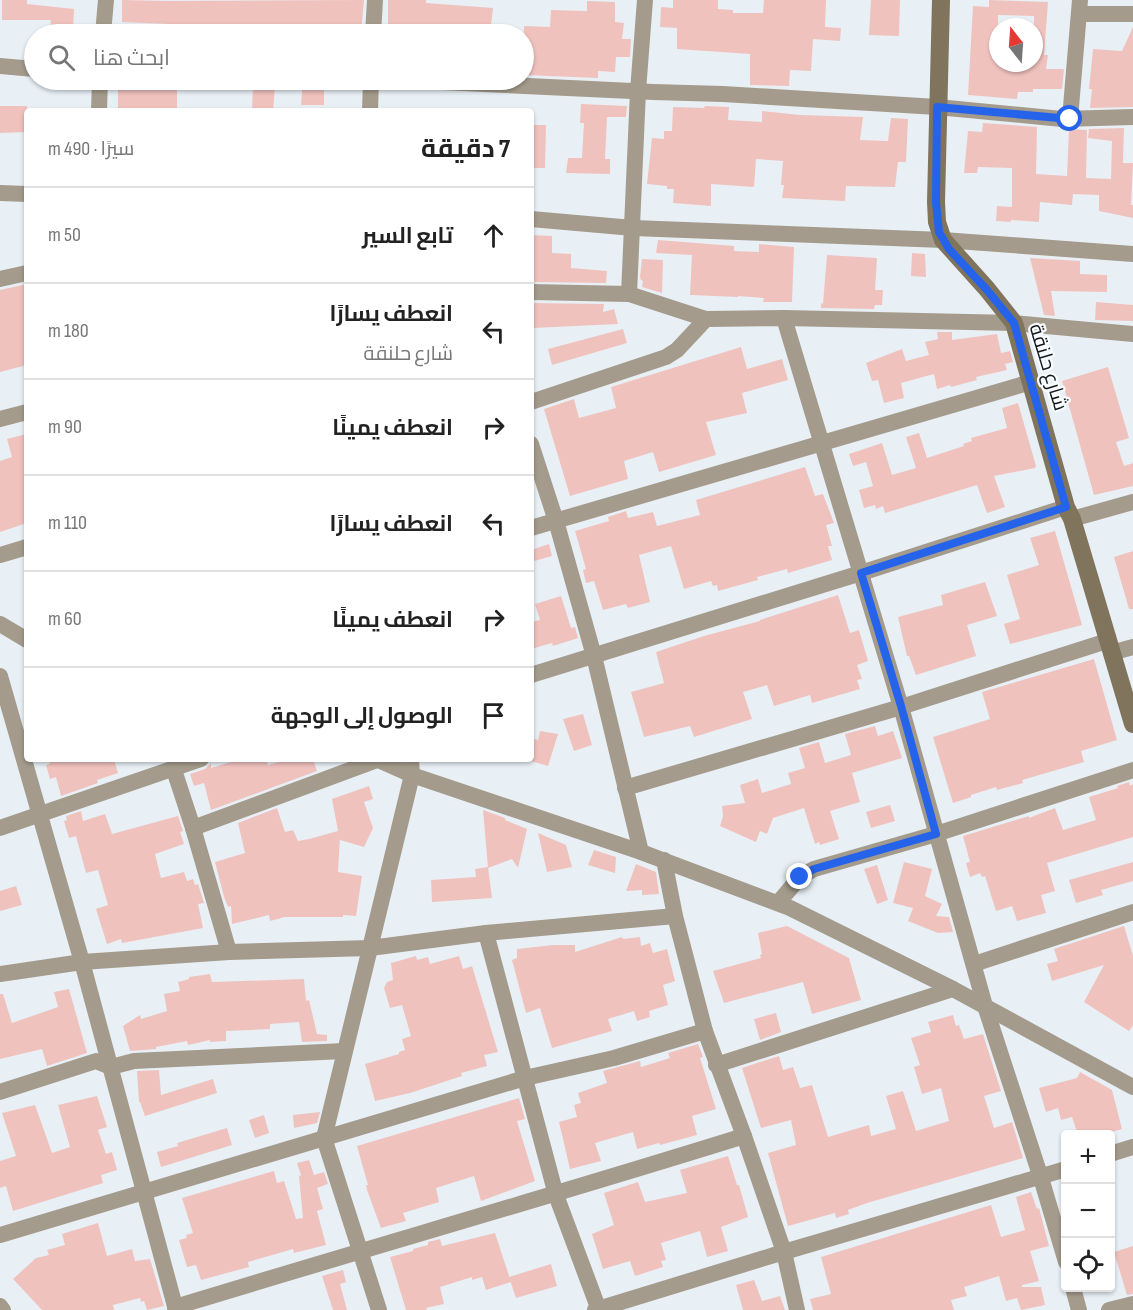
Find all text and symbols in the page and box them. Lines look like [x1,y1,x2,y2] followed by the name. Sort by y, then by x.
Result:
[989,18,1043,72] north arrow
[24,24,534,90] search box
[45,41,78,74] icon: search
[93,45,170,72] text: ابحث هنا
[1056,105,1082,131] route start
[421,134,510,165] text: 7 دقيقة
[48,137,134,161] text: سيرًا · 490 m
[477,219,510,252] icon: ahead
[48,223,81,247] text: 50 m
[362,223,453,250] text: تابع السير
[330,301,453,328] text: انعطف يسارًا
[477,315,510,348] icon: left
[48,319,89,343] text: 180 m
[1023,321,1073,414] street label: شارع حلنقة
[364,342,453,366] text: شارع حلنقة
[477,411,510,444] icon: right
[48,415,82,439] text: 90 m
[332,415,453,442] text: انعطف يمينًا
[477,507,510,540] icon: left
[48,511,87,535] text: 110 m
[330,511,453,538] text: انعطف يسارًا
[477,603,510,636] icon: right
[48,607,82,631] text: 60 m
[332,607,453,634] text: انعطف يمينًا
[477,699,510,732] icon: arrive
[271,703,453,730] text: الوصول إلى الوجهة
[786,863,812,889] route end
[1061,1130,1115,1292] map controls
[1061,1130,1115,1184] button: +
[1061,1184,1115,1238] button: −
[1061,1238,1115,1292] button: locate

